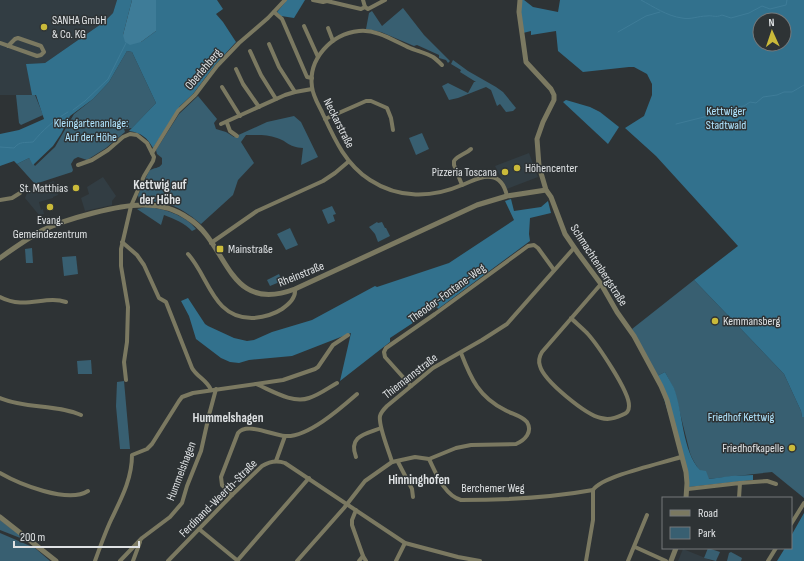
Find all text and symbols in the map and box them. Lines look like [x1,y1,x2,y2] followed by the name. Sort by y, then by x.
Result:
[752,12,792,52] north arrow
[52,13,106,42] place label: SANHA GmbH & Co. KG
[768,16,775,29] text: N
[39,22,49,32] marker: SANHA GmbH & Co. KG
[182,46,225,93] street label: Oberlehberg
[320,96,358,151] street label: Neckarstraße
[706,104,746,133] park label: Kettwiger Stadtwald
[54,116,128,145] park label: Kleingartenanlage: Auf der Höhe
[525,161,578,176] place label: Höhencenter
[512,163,522,173] marker: Höhencenter
[432,165,497,180] place label: Pizzeria Toscana
[500,167,510,177] marker: Pizzeria Toscana
[133,177,188,208] district label: Kettwig auf der Höhe
[20,181,68,196] place label: St. Matthias
[71,183,81,193] marker: St. Matthias
[45,202,55,212] marker: Evang. Gemeindezentrum
[13,213,88,242] place label: Evang. Gemeindezentrum
[567,222,631,309] street label: Schmachtenbergstraße
[228,242,273,257] place label: Mainstraße
[215,244,225,254] marker: Mainstraße
[276,258,327,291] street label: Rheinstraße
[406,260,489,326] street label: Theodor-Fontane-Weg
[723,314,780,329] place label: Kemmansberg
[710,316,720,326] marker: Kemmansberg
[380,350,441,402] street label: Thiemannstraße
[193,410,264,426] district label: Hummelshagen
[708,410,774,425] park label: Friedhof Kettwig
[163,439,200,503] street label: Hummelshagen
[722,441,784,456] place label: Friedhofkapelle
[787,443,797,453] marker: Friedhofkapelle
[176,456,261,540] street label: Ferdinand-Weerth-Straße
[388,472,450,488] district label: Hinninghofen
[461,481,525,496] street label: Berchemer Weg
[662,497,792,549] legend
[698,506,718,521] text: Road
[14,523,139,549] scale bar
[698,526,716,541] text: Park
[20,530,46,545] text: 200 m

